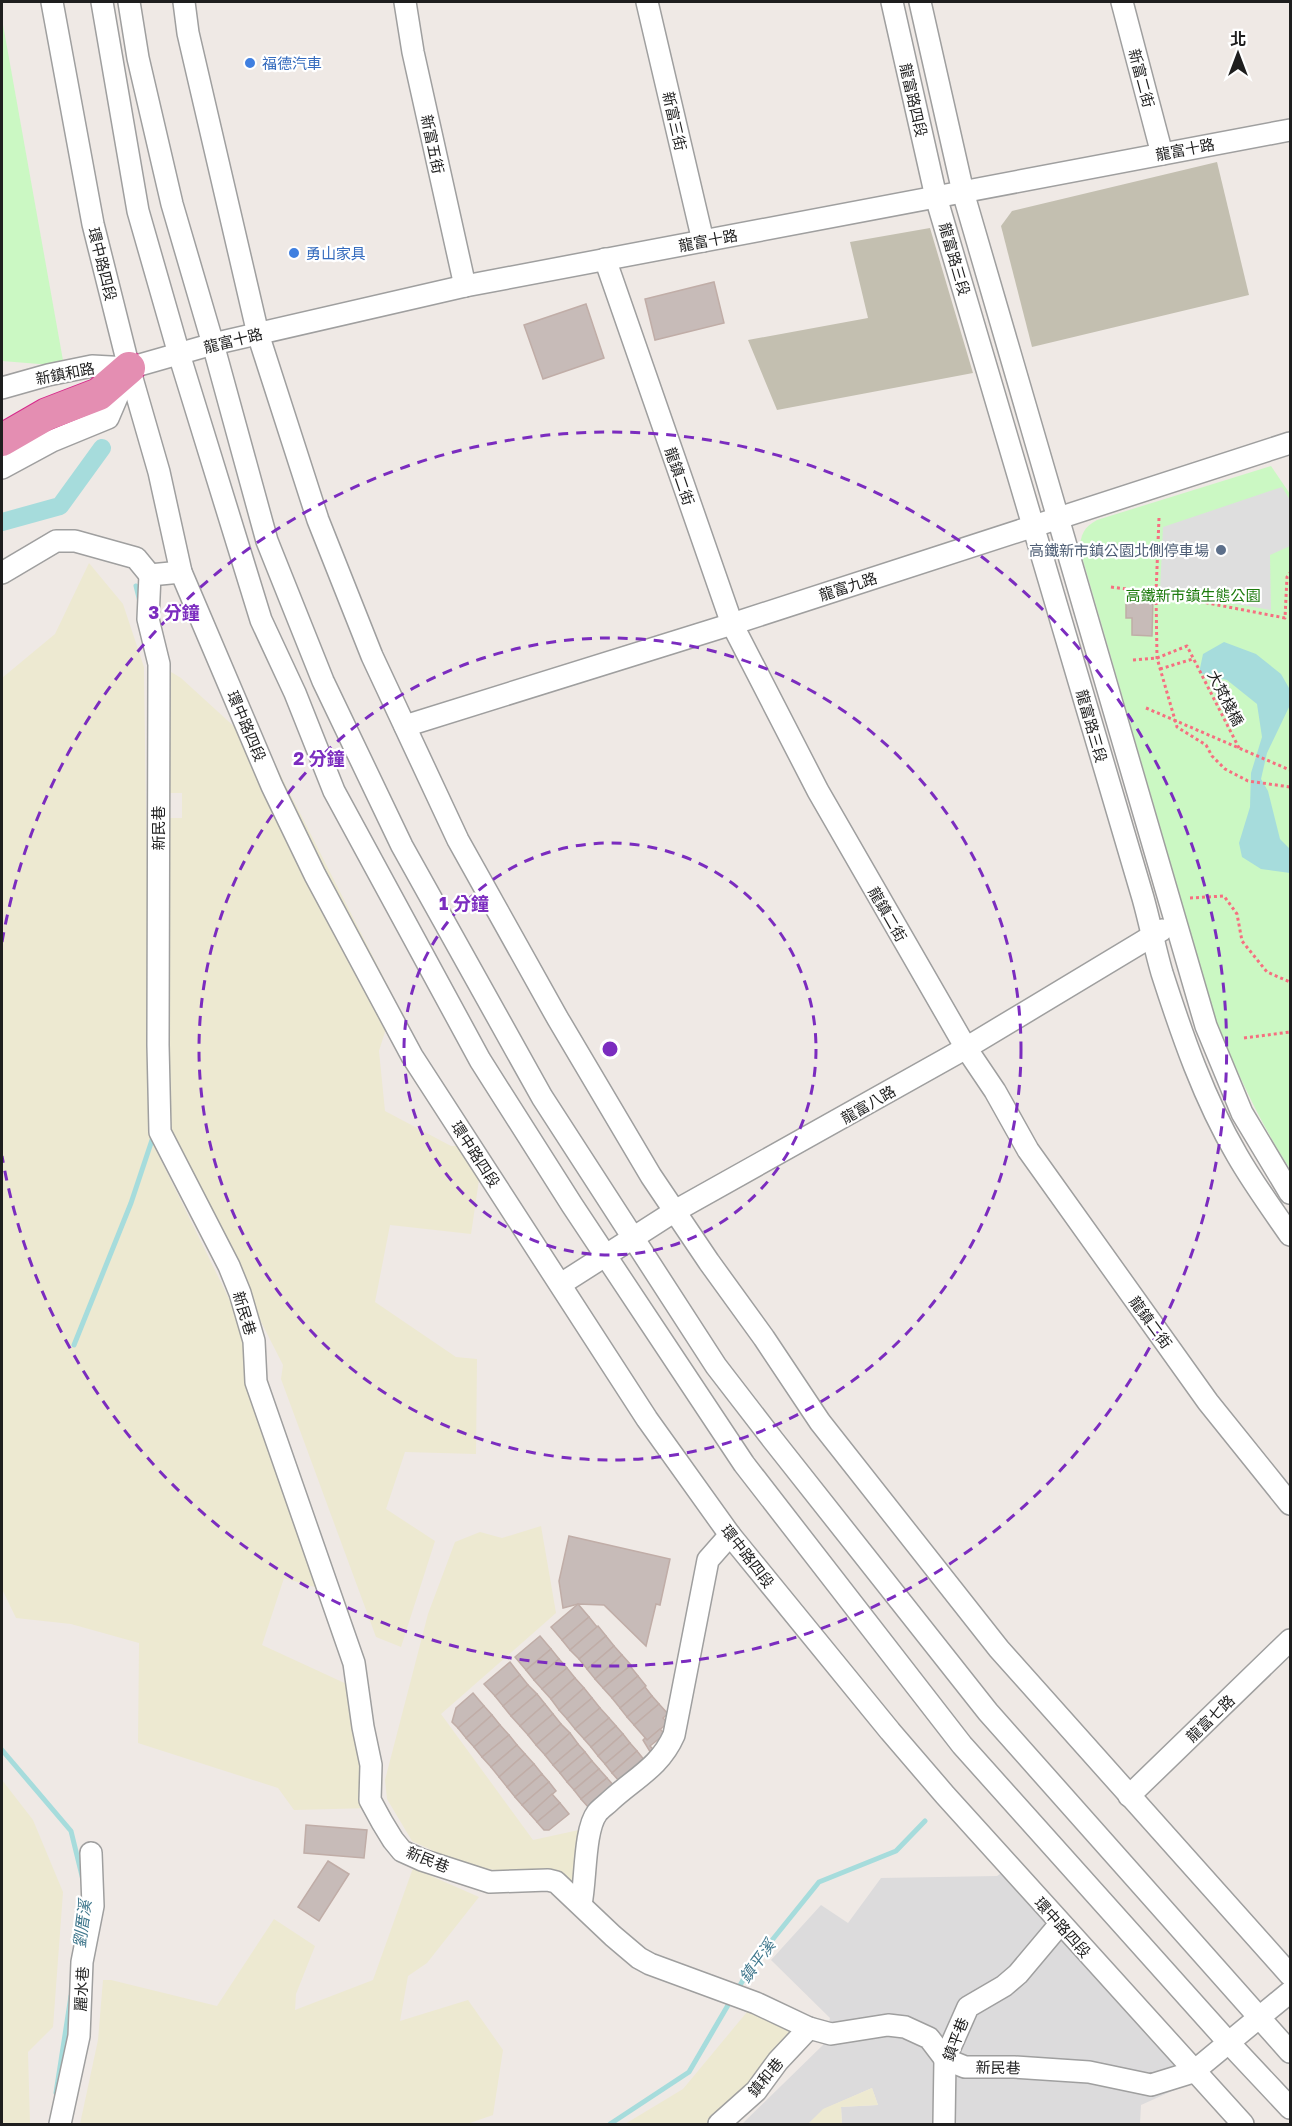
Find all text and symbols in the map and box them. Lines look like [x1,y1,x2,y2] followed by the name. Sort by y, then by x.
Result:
[1208,24,1268,84] north arrow
[1230,29,1246,49] text: 北
[1126,47,1158,109] street label: 新富二街
[262,54,322,72] place label: 福德汽車
[243,56,257,70] marker: 福德汽車
[897,61,931,139] street label: 龍富路四段
[659,90,691,152] street label: 新富三街
[418,113,448,175] street label: 新富五街
[1154,134,1216,164] street label: 龍富十路
[936,220,974,298] street label: 龍富路三段
[85,225,121,303] street label: 環中路四段
[677,225,739,255] street label: 龍富十路
[306,244,366,262] place label: 勇山家具
[287,246,301,260] marker: 勇山家具
[202,324,264,356] street label: 龍富十路
[34,358,96,388] street label: 新鎮和路
[662,445,698,507] street label: 龍鎮二街
[1029,541,1209,559] place label: 高鐵新市鎮公園北側停車場
[1214,543,1228,557] marker: 高鐵新市鎮公園北側停車場
[817,568,879,604] street label: 龍富九路
[1125,586,1261,604] park label: 高鐵新市鎮生態公園
[148,601,200,623] text: 3 分鐘
[1204,667,1248,729] street label: 大梵棧橋
[1073,687,1111,765] street label: 龍富路三段
[224,688,270,764] street label: 環中路四段
[293,747,345,769] text: 2 分鐘
[149,805,167,851] street label: 新民巷
[865,884,911,944] street label: 龍鎮二街
[439,892,489,914] text: 1 分鐘
[600,1039,620,1059] centre of rings
[838,1081,898,1127] street label: 龍富八路
[448,1118,504,1190] street label: 環中路四段
[230,1289,260,1337] street label: 新民巷
[1126,1292,1176,1352] street label: 龍鎮二街
[718,1521,778,1591] street label: 環中路四段
[1182,1691,1238,1745] street label: 龍富七路
[404,1842,452,1876] street label: 新民巷
[1031,1893,1095,1961] street label: 環中路四段
[69,1897,95,1949] water label: 劉厝溪
[735,1934,780,1986] water label: 鎮平溪
[71,1966,91,2012] street label: 麗水巷
[939,2015,971,2063] street label: 鎮平巷
[744,2054,786,2100] street label: 鎮和巷
[975,2058,1021,2076] street label: 新民巷

